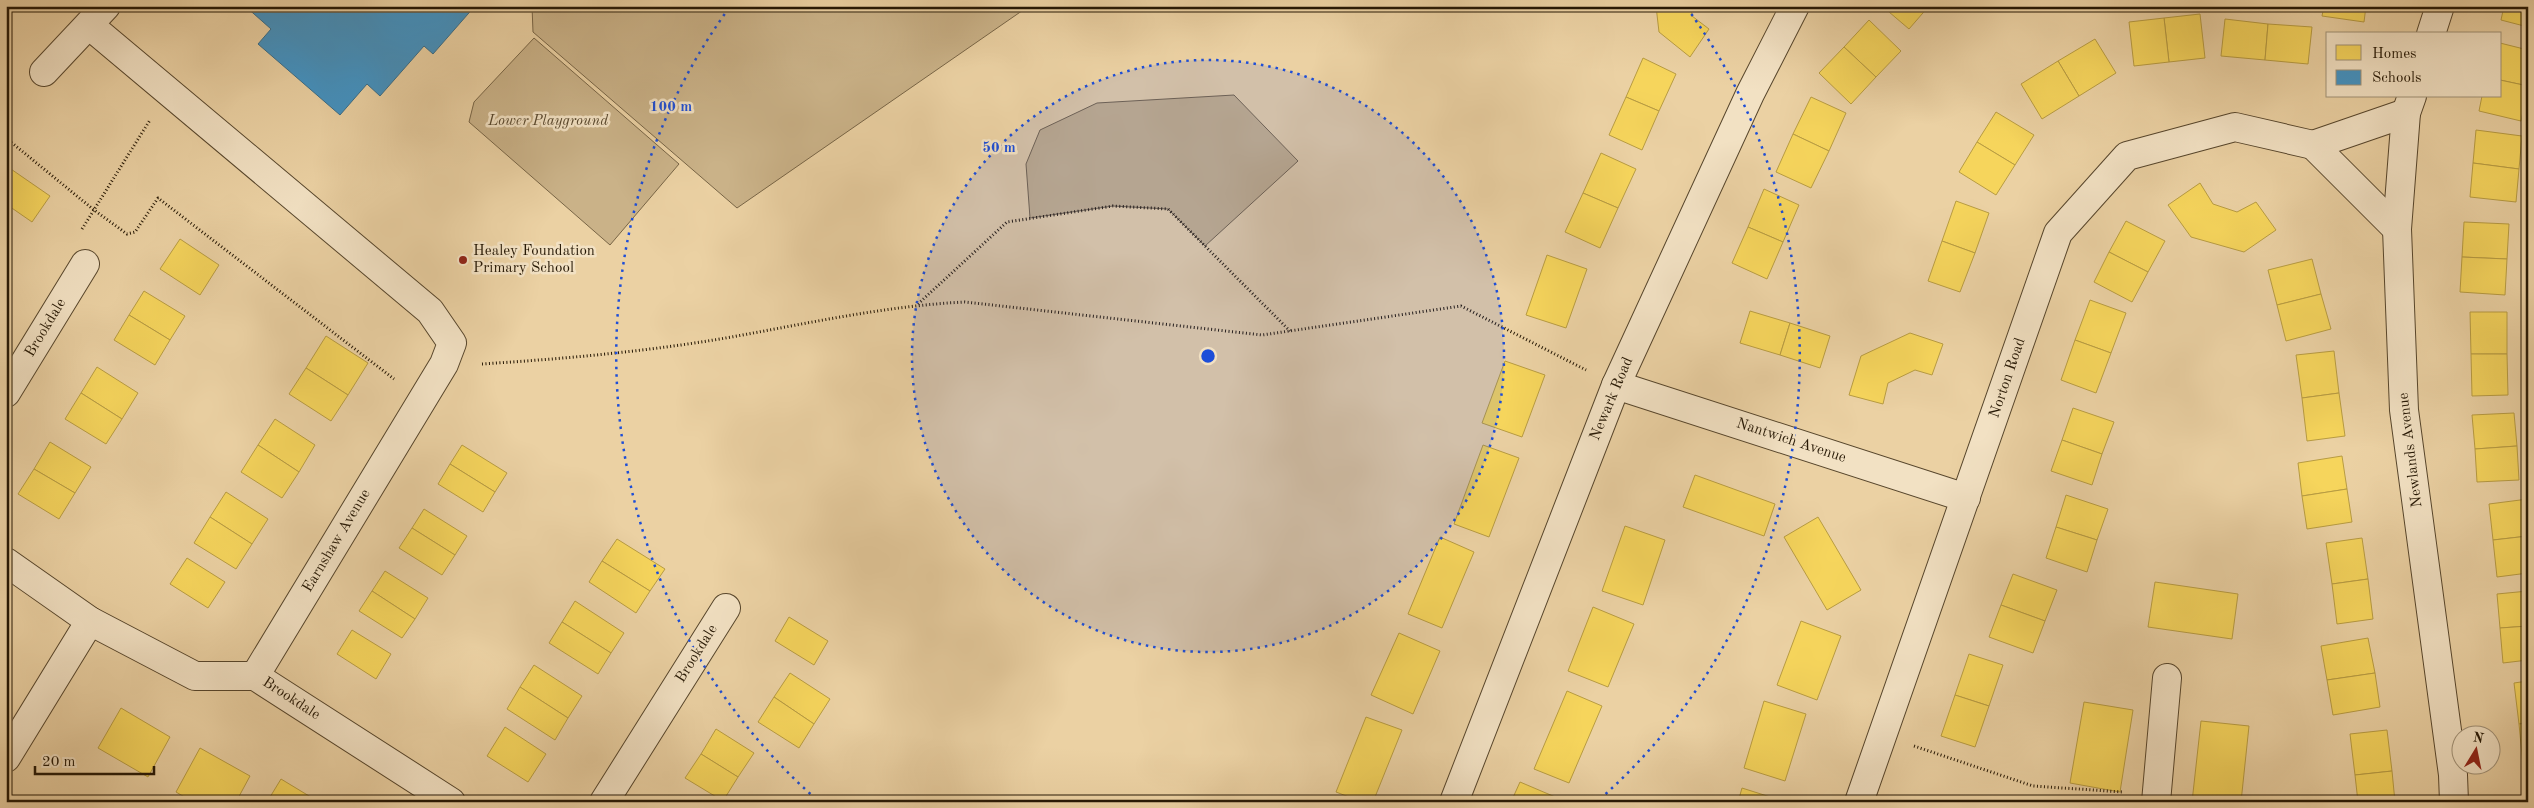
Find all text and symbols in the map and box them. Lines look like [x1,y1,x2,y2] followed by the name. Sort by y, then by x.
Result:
[2326,32,2502,98] legend
[2372,47,2417,62] text: Homes
[2372,71,2421,86] text: Schools
[650,100,692,115] text: 100 m
[487,114,609,129] park label: Lower Playground
[982,141,1016,156] text: 50 m
[473,244,595,276] place label: Healey Foundation Primary School
[457,254,469,266] marker: Healey Foundation Primary School
[23,296,69,360] street label: Brookdale
[1987,336,2029,420] street label: Norton Road
[1199,347,1217,365] centre of rings
[1588,355,1636,443] street label: Newark Road
[2396,392,2426,508] street label: Newlands Avenue
[1734,416,1848,466] street label: Nantwich Avenue
[300,487,374,595] street label: Earnshaw Avenue
[673,622,721,686] street label: Brookdale
[260,675,323,723] street label: Brookdale
[2452,726,2502,776] north arrow
[2472,730,2485,746] text: N
[35,743,154,775] scale bar
[42,755,76,770] text: 20 m

